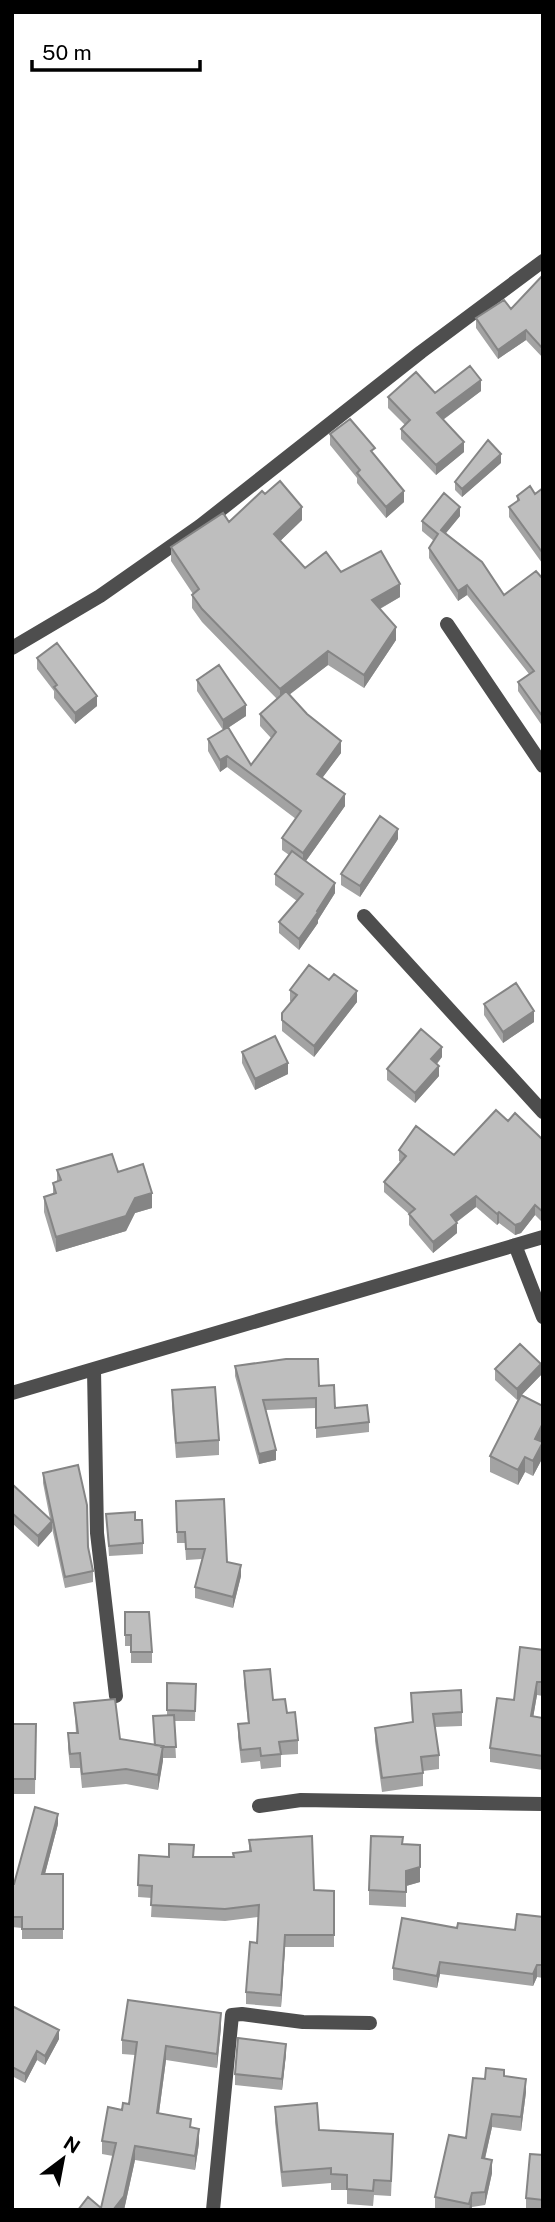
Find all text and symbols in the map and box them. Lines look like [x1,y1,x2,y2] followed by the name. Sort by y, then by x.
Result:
[32,28,200,72] scale bar
[42,40,92,65] text: 50 m
[28,2124,98,2194] north arrow
[60,2131,84,2158] text: N

